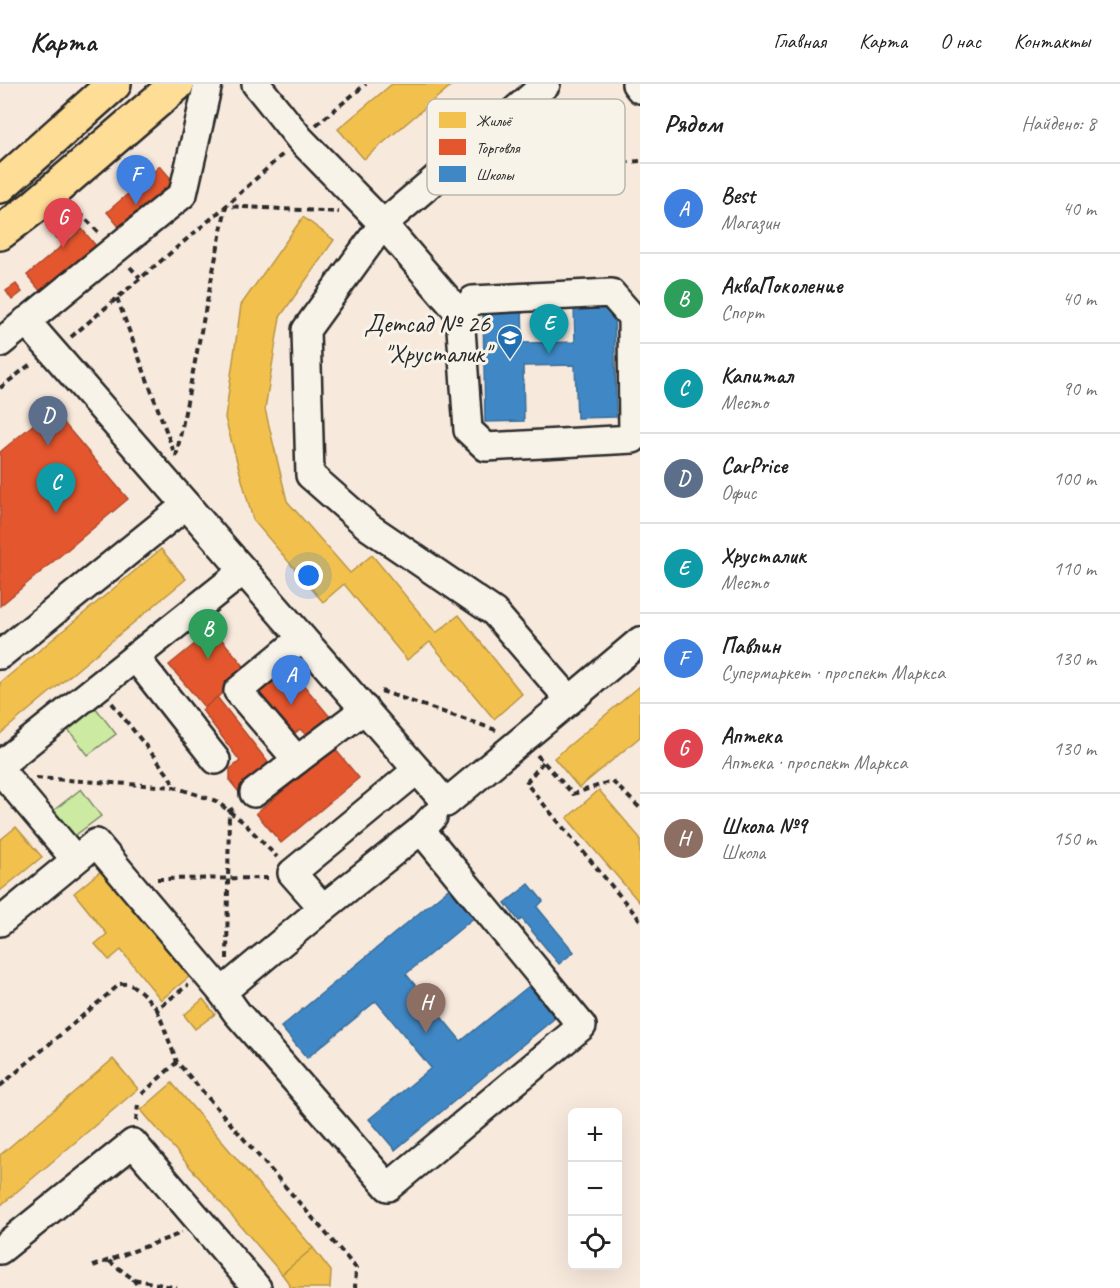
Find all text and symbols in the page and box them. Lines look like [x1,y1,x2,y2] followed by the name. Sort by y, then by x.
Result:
[30,24,97,59] text: Карта
[773,28,826,54] text: Главная
[859,28,907,54] text: Карта
[940,28,981,54] text: О нас
[1014,28,1090,54] text: Контакты
[427,99,625,195] legend
[664,107,722,140] text: Рядом
[476,111,514,131] text: Жильё
[1021,111,1096,136] text: Найдено: 8
[476,138,521,158] text: Торговля
[116,156,156,205] pin: F
[476,165,515,185] text: Школы
[721,182,755,210] text: Best
[678,196,689,221] text: A
[1062,196,1096,221] text: 40 m
[44,198,82,248] pin: G
[721,210,779,235] text: Магазин
[721,272,843,300] text: АкваПоколение
[678,286,689,311] text: B
[1062,286,1096,311] text: 40 m
[721,300,764,325] text: Спорт
[530,304,568,354] pin: E
[364,307,495,370] place label: Детсад № 26 "Хрусталик"
[495,323,525,361] school or university icon: Детсад № 26 "Хрусталик"
[721,362,793,390] text: Капитал
[679,376,688,401] text: C
[1062,376,1096,401] text: 90 m
[721,390,768,415] text: Место
[28,396,68,446] pin: D
[721,452,787,480] text: CarPrice
[36,464,76,513] pin: C
[678,466,689,491] text: D
[1053,466,1096,491] text: 100 m
[721,480,756,505] text: Офис
[721,542,806,570] text: Хрусталик
[678,556,689,581] text: E
[1053,556,1096,581] text: 110 m
[294,561,323,590] your location
[721,570,768,595] text: Место
[188,610,228,659] pin: B
[721,632,780,660] text: Павлин
[679,646,688,671] text: F
[1053,646,1096,671] text: 130 m
[272,656,310,705] pin: A
[721,660,945,685] text: Супермаркет · проспект Маркса
[721,722,782,750] text: Аптека
[679,736,688,761] text: G
[1053,736,1096,761] text: 130 m
[721,750,907,775] text: Аптека · проспект Маркса
[721,812,807,840] text: Школа №9
[678,826,689,851] text: H
[1053,826,1096,851] text: 150 m
[721,840,765,865] text: Школа
[406,984,446,1033] pin: H
[568,1108,622,1270] map controls
[568,1108,622,1162] button: +
[568,1162,622,1216] button: −
[568,1216,622,1270] button: locate

